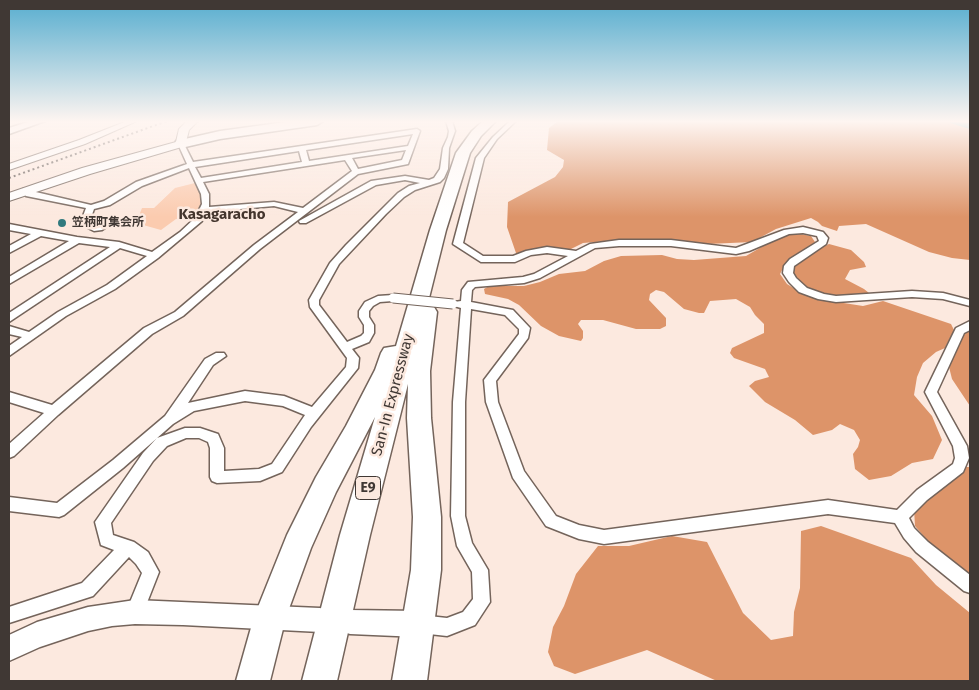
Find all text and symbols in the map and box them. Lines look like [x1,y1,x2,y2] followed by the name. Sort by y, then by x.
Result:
[178,206,266,224] district label: Kasagaracho
[72,216,144,230] place label: 笠柄町集会所
[56,217,68,229] marker: 笠柄町集会所
[368,332,418,458] street label: San-In Expressway
[356,476,380,499] road number: E9

